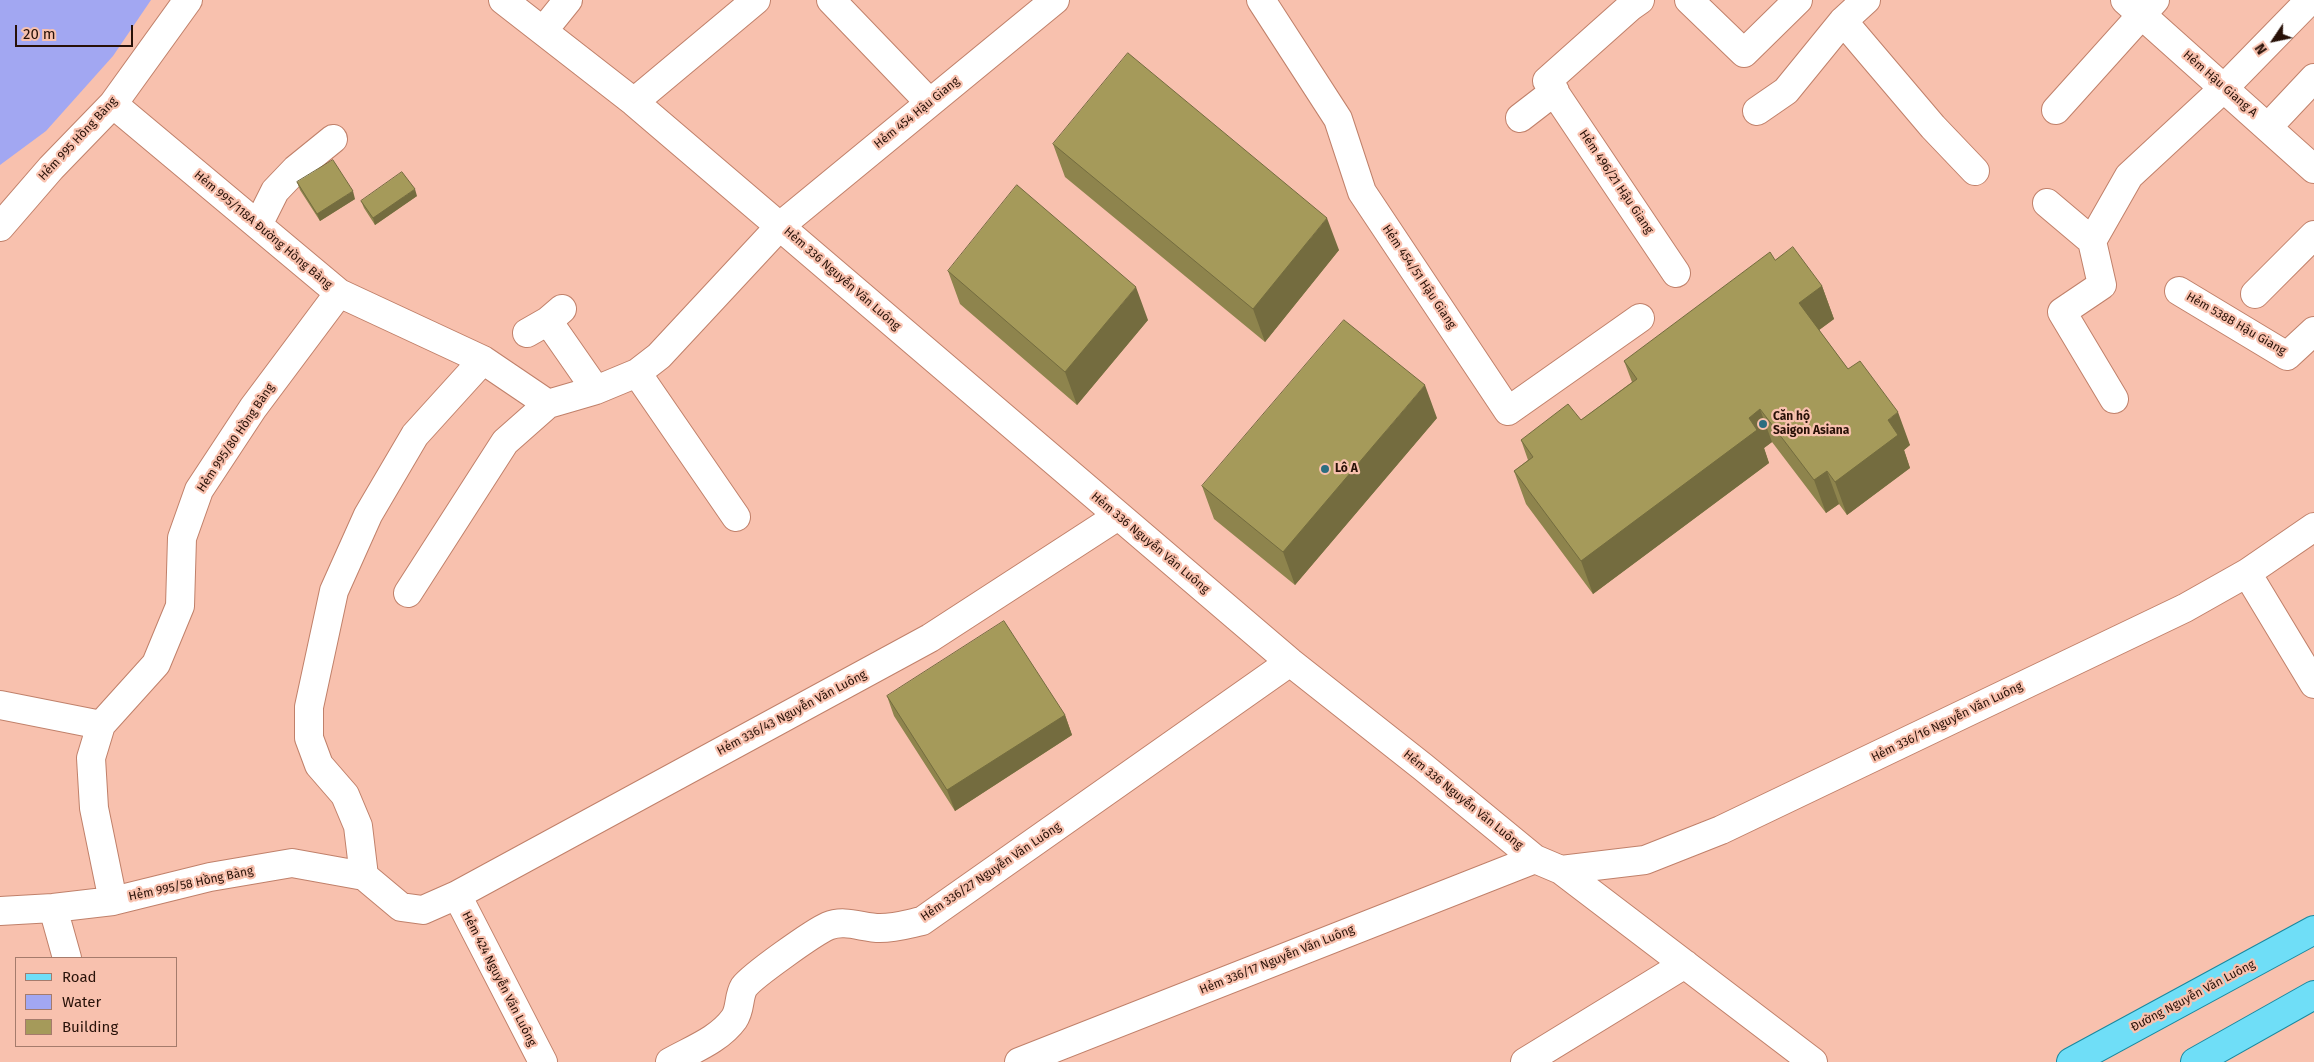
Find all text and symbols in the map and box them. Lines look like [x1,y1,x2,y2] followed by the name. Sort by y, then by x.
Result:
[18,15,135,47] scale bar
[2249,15,2299,65] north arrow
[23,25,56,43] text: 20 m
[2252,40,2271,57] text: N
[2180,48,2260,120] street label: Hẻm Hậu Giang A
[871,74,963,152] street label: Hẻm 454 Hậu Giang
[36,94,120,184] street label: Hẻm 995 Hồng Bàng
[1576,127,1656,237] street label: Hẻm 496/21 Hậu Giang
[191,168,335,292] street label: Hẻm 995/118A Đường Hồng Bàng
[1379,222,1459,332] street label: Hẻm 454/51 Hậu Giang
[781,224,903,334] street label: Hẻm 336 Nguyễn Văn Luông
[2184,290,2288,358] street label: Hẻm 538B Hậu Giang
[194,381,278,495] street label: Hẻm 995/80 Hồng Bàng
[1773,410,1849,438] place label: Căn hộ Saigon Asiana
[1757,418,1769,430] marker: Căn hộ Saigon Asiana
[1335,462,1358,476] place label: Lô A
[1319,463,1331,475] marker: Lô A
[1088,489,1212,597] street label: Hẻm 336 Nguyễn Văn Luông
[715,667,869,759] street label: Hẻm 336/43 Nguyễn Văn Luông
[1869,679,2025,765] street label: Hẻm 336/16 Nguyễn Văn Luông
[1400,747,1526,853] street label: Hẻm 336 Nguyễn Văn Luông
[918,820,1064,924] street label: Hẻm 336/27 Nguyễn Văn Luông
[127,864,255,904] street label: Hẻm 995/58 Hồng Bàng
[459,909,539,1049] street label: Hẻm 424 Nguyễn Văn Luông
[1198,922,1356,998] street label: Hẻm 336/17 Nguyễn Văn Luông
[15,957,178,1047] legend
[2129,957,2257,1035] street label: Đường Nguyễn Văn Luông
[62,968,97,986] text: Road
[62,993,101,1011] text: Water
[62,1018,118,1036] text: Building

